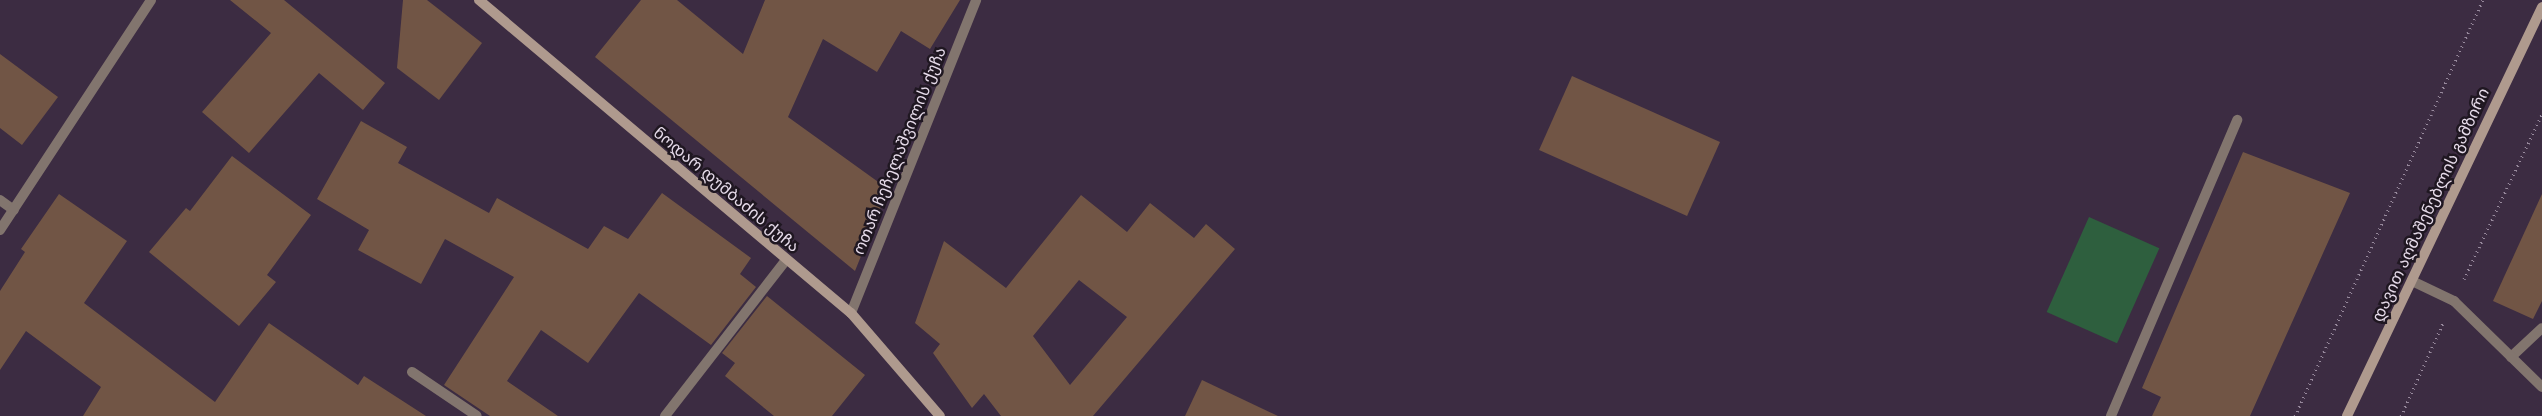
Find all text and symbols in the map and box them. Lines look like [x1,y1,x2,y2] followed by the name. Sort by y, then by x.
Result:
[849,44,951,258] street label: ოთარ ჩეჩელაშვილის ქუჩა
[2368,85,2494,325] street label: დავით აღმაშენებლის გამზირი
[649,123,803,257] street label: ნოდარ დუმბაძის ქუჩა

